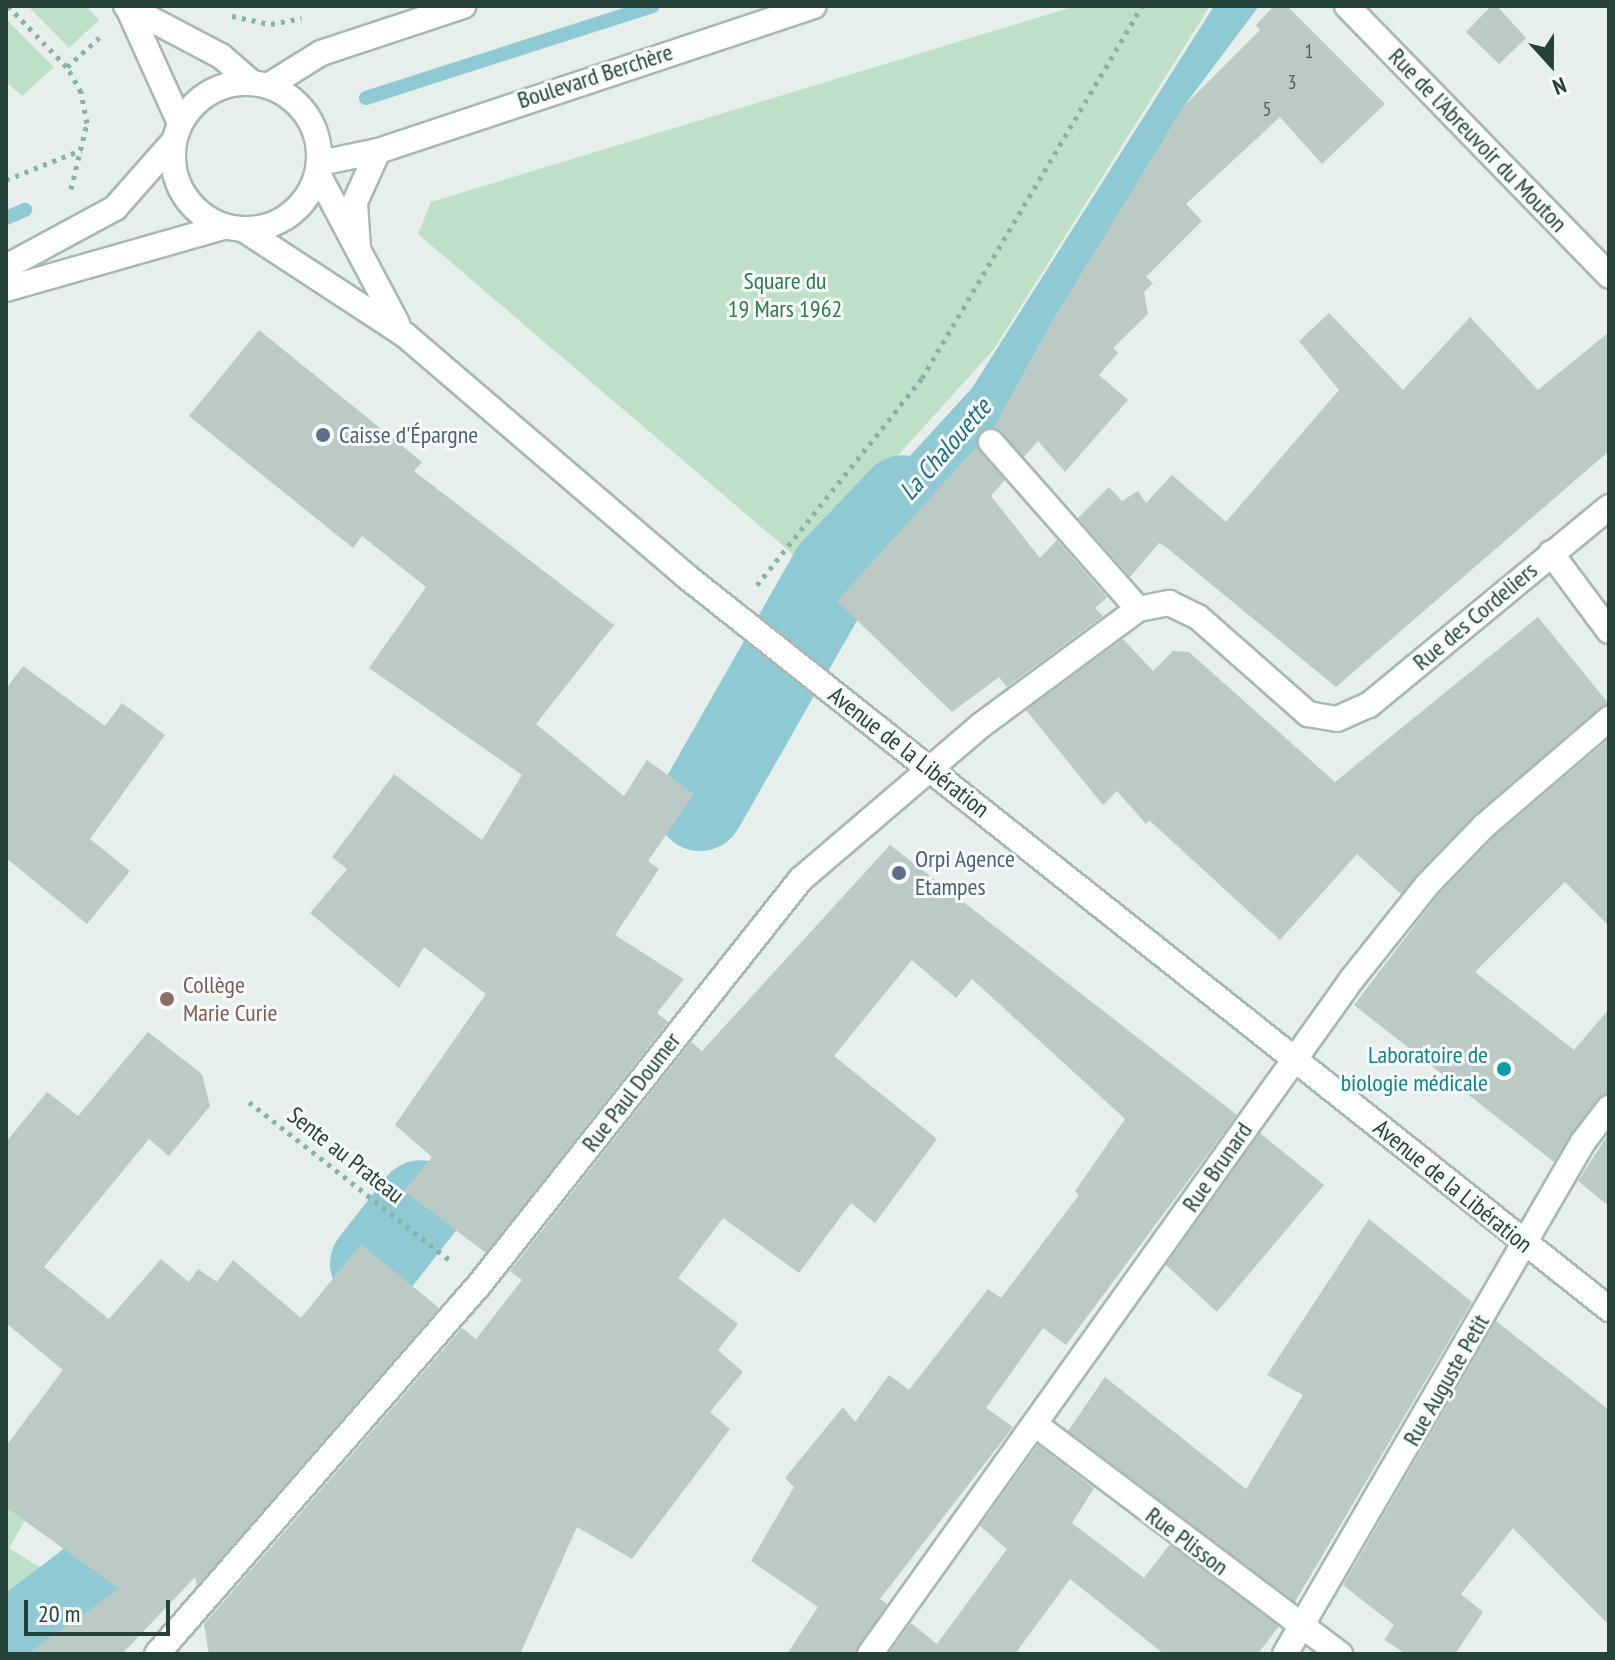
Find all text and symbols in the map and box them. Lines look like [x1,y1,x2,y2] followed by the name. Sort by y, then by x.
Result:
[1511,24,1591,104] north arrow
[514,37,676,115] street label: Boulevard Berchère
[1305,39,1313,63] house number: 1
[1383,42,1573,238] street label: Rue de l'Abreuvoir du Mouton
[1288,70,1296,94] house number: 3
[1549,71,1570,102] text: N
[1263,97,1271,121] house number: 5
[728,267,842,323] park label: Square du 19 Mars 1962
[892,392,998,506] water label: La Chalouette
[339,421,478,449] place label: Caisse d'Épargne
[314,426,332,444] marker: Caisse d'Épargne
[1407,556,1543,676] street label: Rue des Cordeliers
[823,680,995,824] street label: Avenue de la Libération
[915,845,1015,901] place label: Orpi Agence Etampes
[890,864,908,882] marker: Orpi Agence Etampes
[183,971,277,1027] place label: Collège Marie Curie
[158,990,176,1008] marker: Collège Marie Curie
[576,1027,686,1157] street label: Rue Paul Doumer
[1341,1041,1488,1097] place label: Laboratoire de biologie médicale
[1495,1060,1513,1078] marker: Laboratoire de biologie médicale
[282,1101,410,1209] street label: Sente au Prateau
[1368,1113,1538,1259] street label: Avenue de la Libération
[1176,1117,1258,1217] street label: Rue Brunard
[1397,1309,1495,1451] street label: Rue Auguste Petit
[1140,1501,1234,1581] street label: Rue Plisson
[28,1584,174,1634] scale bar
[38,1598,80,1629] text: 20 m

